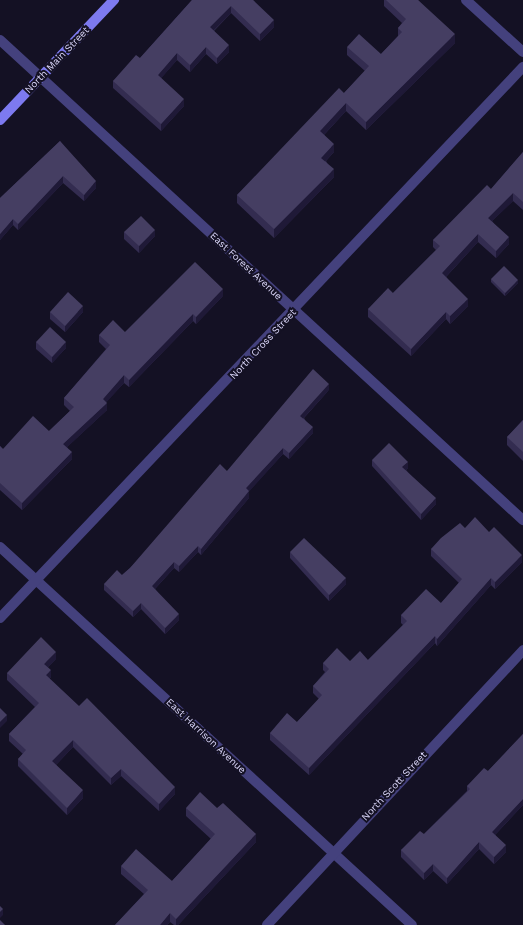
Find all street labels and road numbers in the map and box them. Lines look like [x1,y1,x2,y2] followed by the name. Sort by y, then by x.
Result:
[22,24,92,96] street label: North Main Street
[207,229,285,303] street label: East Forest Avenue
[227,306,299,382] street label: North Cross Street
[164,696,248,776] street label: East Harrison Avenue
[359,749,429,823] street label: North Scott Street

